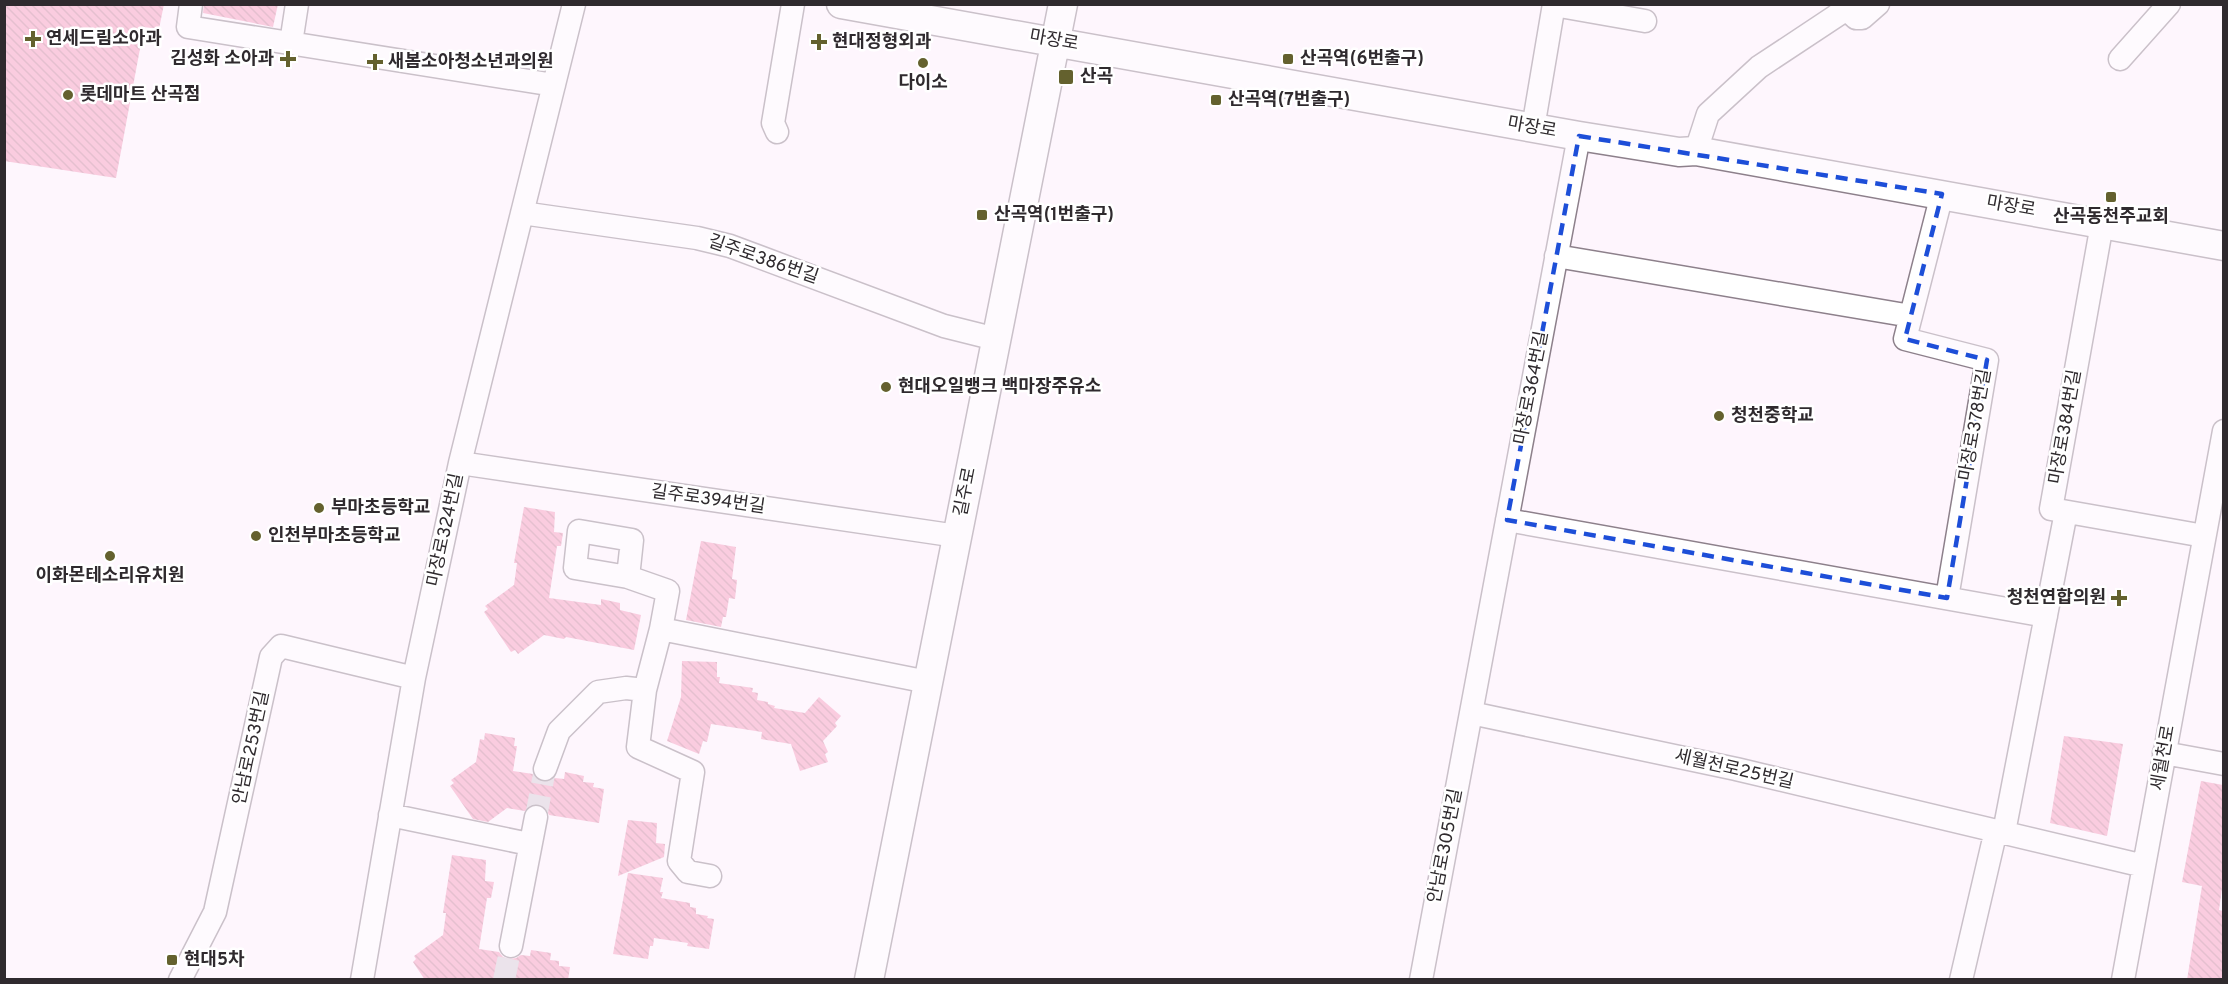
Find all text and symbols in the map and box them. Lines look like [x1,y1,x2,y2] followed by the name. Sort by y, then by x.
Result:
[1028,25,1080,57] street label: 마장로
[46,28,162,51] place label: 연세드림소아과
[24,30,42,48] marker: 연세드림소아과
[832,31,932,54] place label: 현대정형외과
[810,33,828,51] marker: 현대정형외과
[170,48,274,71] place label: 김성화 소아과
[1300,48,1424,71] place label: 산곡역(6번출구)
[279,50,297,68] marker: 김성화 소아과
[388,51,554,74] place label: 새봄소아청소년과의원
[1281,52,1295,66] marker: 산곡역(6번출구)
[366,53,384,71] marker: 새봄소아청소년과의원
[916,56,930,70] marker: 다이소
[1080,66,1113,89] place label: 산곡
[1057,68,1075,86] marker: 산곡
[898,72,948,95] place label: 다이소
[80,84,200,107] place label: 롯데마트 산곡점
[61,88,75,102] marker: 롯데마트 산곡점
[1228,89,1350,112] place label: 산곡역(7번출구)
[1209,93,1223,107] marker: 산곡역(7번출구)
[1506,112,1558,144] street label: 마장로
[2104,190,2118,204] marker: 산곡동천주교회
[1985,191,2037,223] street label: 마장로
[994,204,1114,227] place label: 산곡역(1번출구)
[2053,206,2169,229] place label: 산곡동천주교회
[975,208,989,222] marker: 산곡역(1번출구)
[705,230,821,290] street label: 길주로386번길
[1510,329,1554,447] street label: 마장로364번길
[1955,367,1997,483] street label: 마장로378번길
[2045,368,2087,486] street label: 마장로384번길
[898,376,1101,399] place label: 현대오일뱅크 백마장주유소
[879,380,893,394] marker: 현대오일뱅크 백마장주유소
[1731,405,1814,428] place label: 청천중학교
[1712,409,1726,423] marker: 청천중학교
[950,465,982,519] street label: 길주로
[423,471,469,589] street label: 마장로324번길
[649,481,767,519] street label: 길주로394번길
[331,497,430,520] place label: 부마초등학교
[312,501,326,515] marker: 부마초등학교
[268,525,400,548] place label: 인천부마초등학교
[249,529,263,543] marker: 인천부마초등학교
[103,549,117,563] marker: 이화몬테소리유치원
[35,565,185,588] place label: 이화몬테소리유치원
[2007,587,2106,610] place label: 청천연합의원
[2110,589,2128,607] marker: 청천연합의원
[229,689,275,807] street label: 안남로253번길
[2147,723,2181,793] street label: 세월천로
[1672,745,1796,795] street label: 세월천로25번길
[1424,787,1468,905] street label: 안남로305번길
[184,949,245,972] place label: 현대5차
[165,953,179,967] marker: 현대5차

